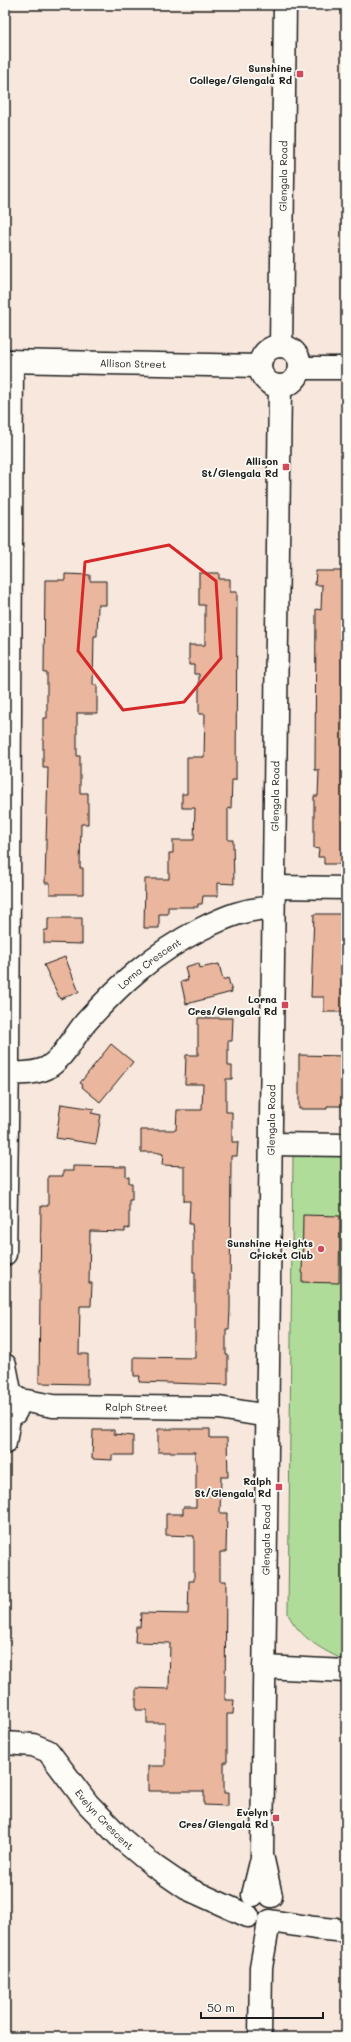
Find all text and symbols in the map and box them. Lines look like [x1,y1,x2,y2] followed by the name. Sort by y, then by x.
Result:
[190,61,293,87] place label: Sunshine College/Glengala Rd
[295,69,305,79] marker: Sunshine College/Glengala Rd
[276,141,290,211] street label: Glengala Road
[100,356,166,371] street label: Allison Street
[202,454,279,480] place label: Allison St/Glengala Rd
[281,462,291,472] marker: Allison St/Glengala Rd
[268,761,282,831] street label: Glengala Road
[115,935,184,992] street label: Lorna Crescent
[188,992,278,1018] place label: Lorna Cres/Glengala Rd
[280,1000,290,1010] marker: Lorna Cres/Glengala Rd
[264,1085,278,1155] street label: Glengala Road
[227,1236,313,1262] place label: Sunshine Heights Cricket Club
[316,1244,326,1254] marker: Sunshine Heights Cricket Club
[105,1400,167,1414] street label: Ralph Street
[195,1474,272,1500] place label: Ralph St/Glengala Rd
[274,1482,284,1492] marker: Ralph St/Glengala Rd
[258,1505,273,1575] street label: Glengala Road
[72,1786,136,1853] street label: Evelyn Crescent
[179,1805,269,1831] place label: Evelyn Cres/Glengala Rd
[271,1813,281,1823] marker: Evelyn Cres/Glengala Rd
[201,1994,323,2020] scale bar
[207,1999,235,2015] text: 50 m

